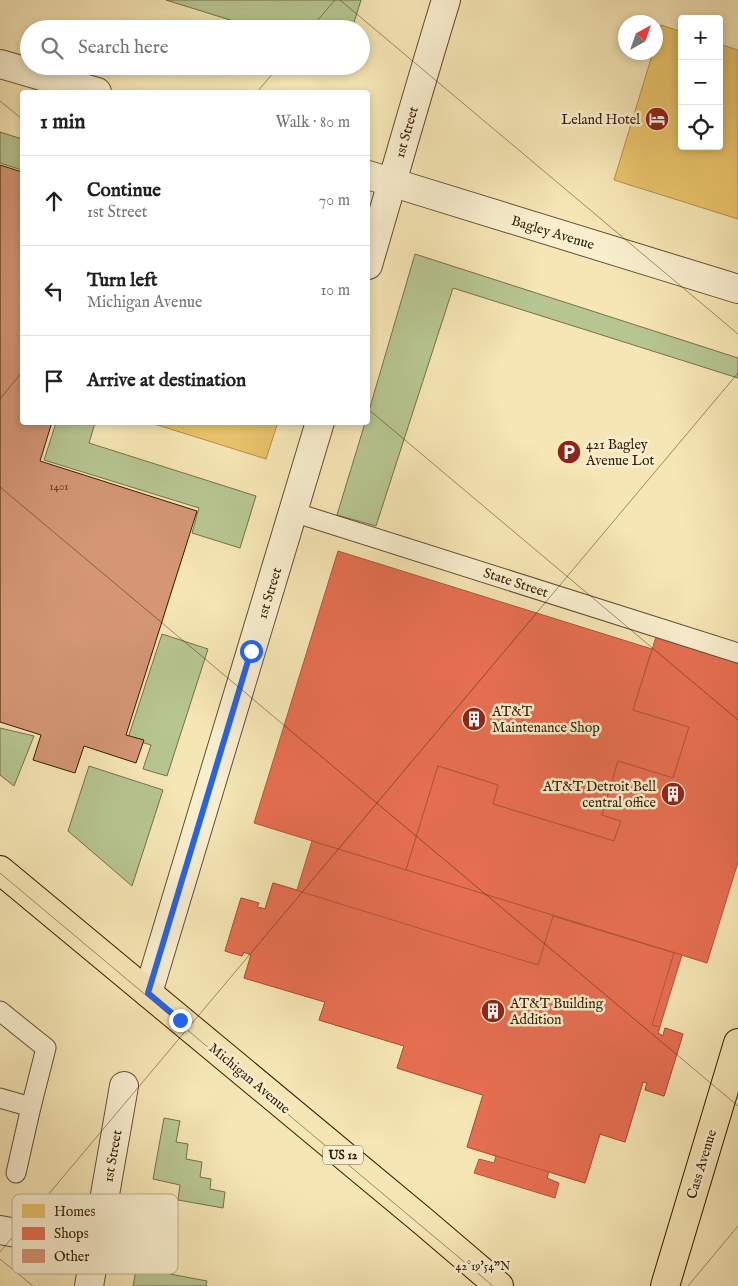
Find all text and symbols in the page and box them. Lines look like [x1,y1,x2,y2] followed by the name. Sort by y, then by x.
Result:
[618,15,663,60] north arrow
[678,15,723,150] map controls
[678,15,723,60] button: +
[20,20,370,75] search box
[38,34,66,62] icon: search
[78,36,169,60] text: Search here
[678,60,723,105] button: −
[391,104,423,160] street label: 1st Street
[678,105,723,150] button: locate
[644,106,670,132] hotel icon: Leland Hotel
[40,109,85,136] text: 1 min
[561,111,640,129] place label: Leland Hotel
[275,113,350,133] text: Walk · 80 m
[87,179,161,203] text: Continue
[40,187,68,215] icon: ahead
[319,191,350,211] text: 70 m
[87,203,147,223] text: 1st Street
[509,212,597,254] street label: Bagley Avenue
[87,269,158,293] text: Turn left
[40,277,68,305] icon: left
[320,281,350,301] text: 10 m
[87,293,202,313] text: Michigan Avenue
[40,367,68,395] icon: arrive
[87,369,246,393] text: Arrive at destination
[585,436,654,470] place label: 421 Bagley Avenue Lot
[556,439,582,465] parking icon: 421 Bagley Avenue Lot
[50,480,68,494] house number: 1401
[481,564,551,602] street label: State Street
[254,565,286,621] street label: 1st Street
[240,640,263,663] route start
[491,703,600,737] place label: AT&T Maintenance Shop
[461,706,487,732] building icon: AT&T Maintenance Shop
[542,778,657,812] place label: AT&T Detroit Bell central office
[660,781,686,807] building icon: AT&T Detroit Bell central office
[509,995,604,1029] place label: AT&T Building Addition
[480,998,506,1024] building icon: AT&T Building Addition
[169,1009,192,1032] route end
[205,1039,294,1118] street label: Michigan Avenue
[683,1127,721,1201] street label: Cass Avenue
[100,1128,126,1184] street label: 1st Street
[323,1146,363,1164] road number: US 12
[12,1194,178,1274] legend
[54,1203,96,1221] text: Homes
[54,1225,89,1243] text: Shops
[54,1248,89,1266] text: Other
[456,1259,511,1274] text: 42°19'54"N

